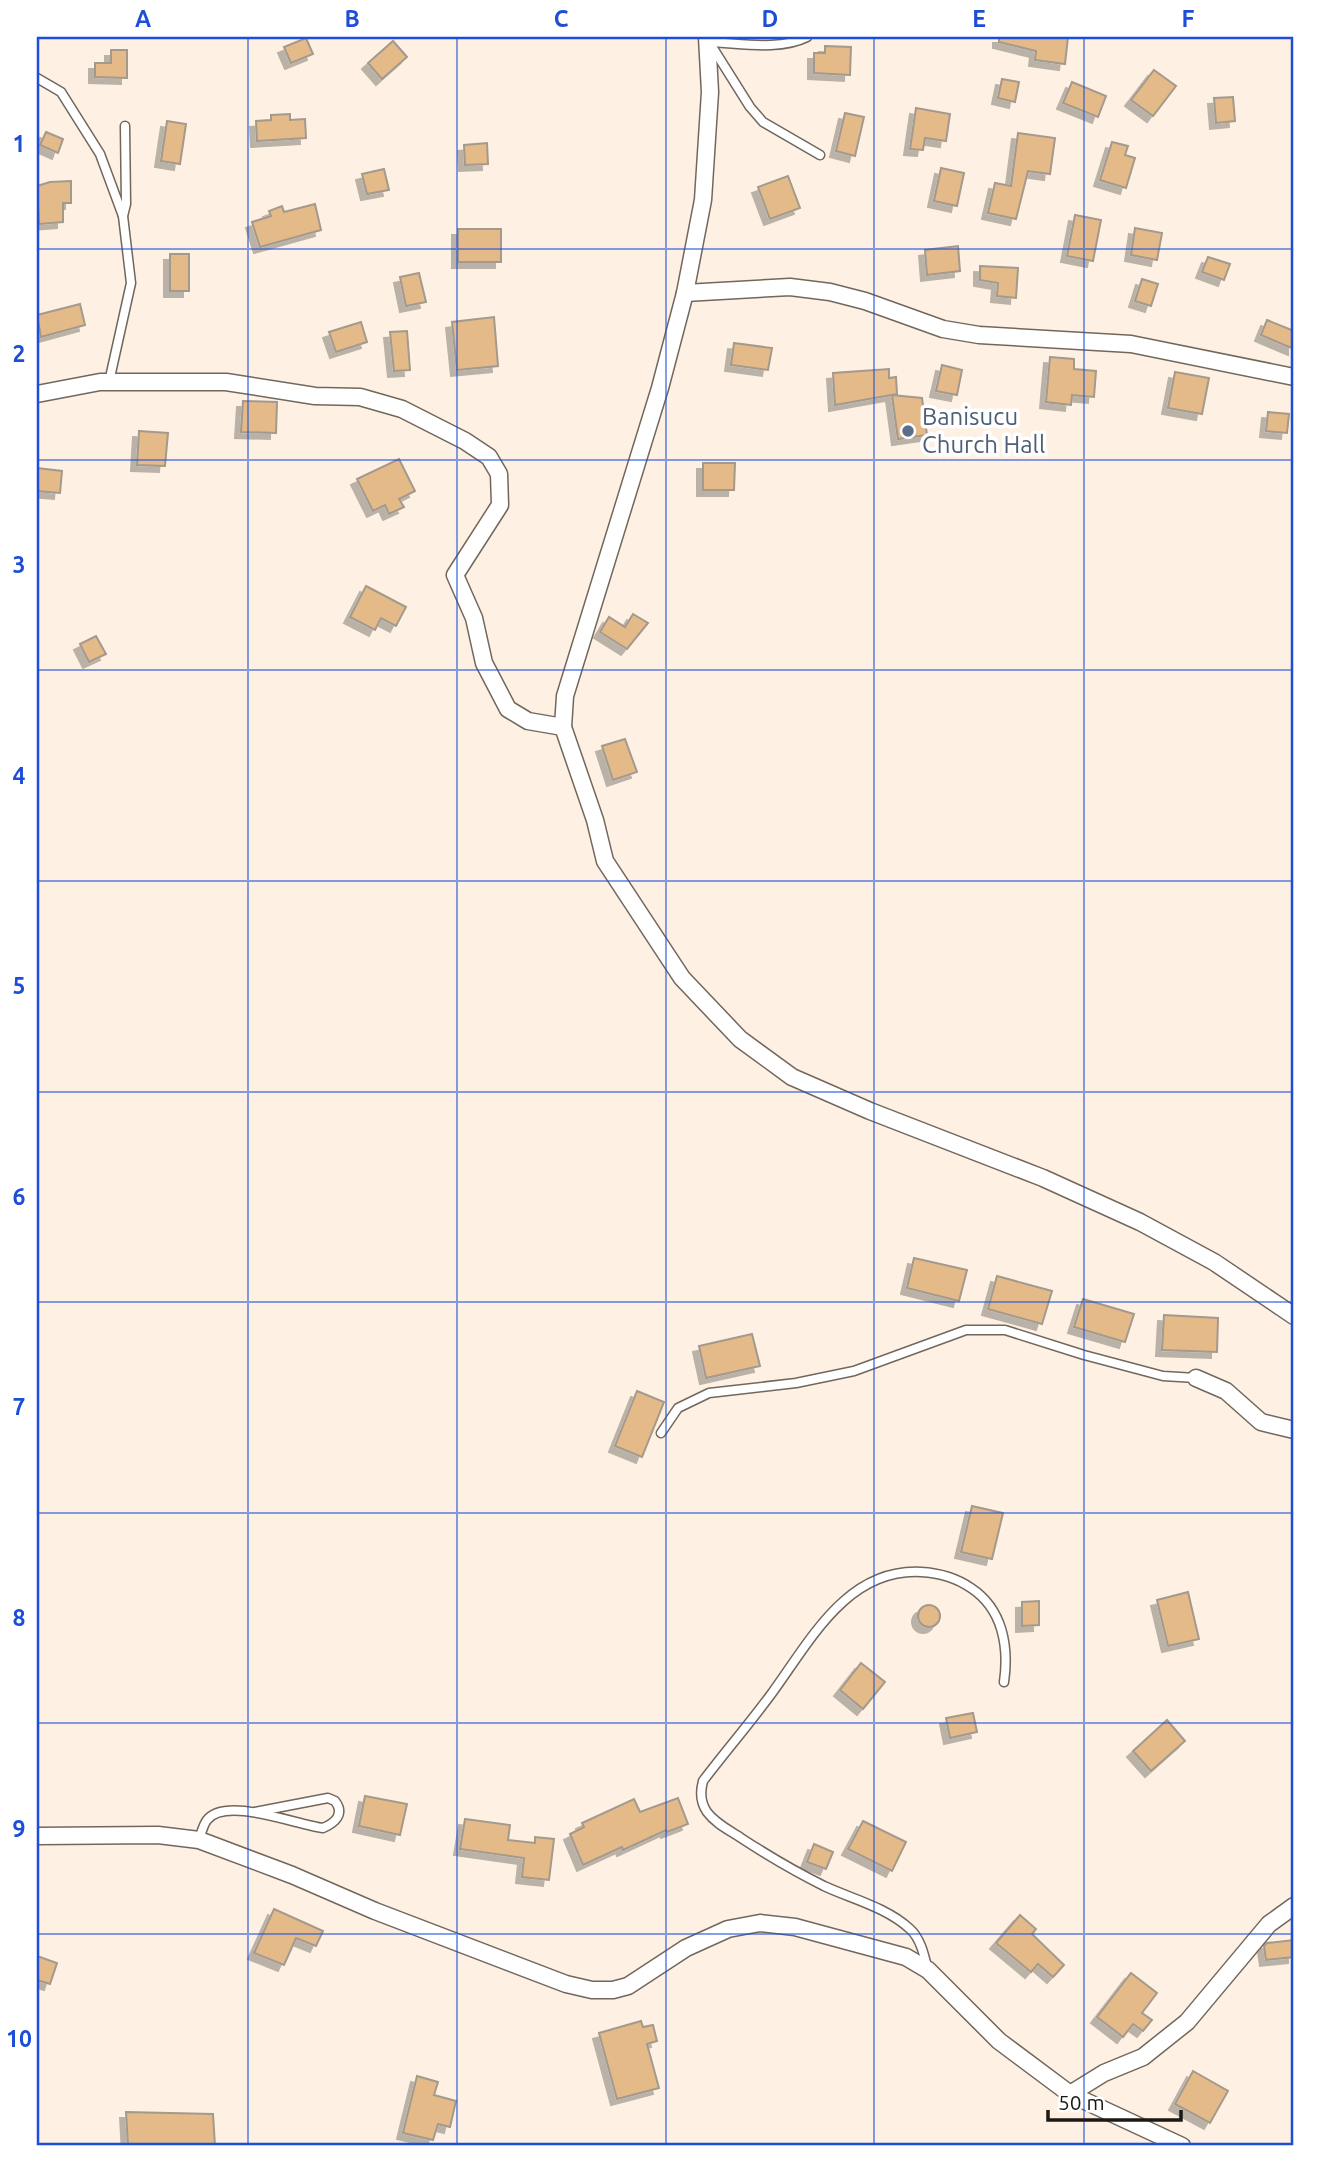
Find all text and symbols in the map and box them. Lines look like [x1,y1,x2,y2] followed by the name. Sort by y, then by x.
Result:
[135,6,151,31] text: A
[344,6,360,31] text: B
[554,6,569,31] text: C
[762,6,778,31] text: D
[972,6,986,31] text: E
[1182,6,1195,31] text: F
[13,131,25,156] text: 1
[13,341,25,366] text: 2
[922,403,1045,458] place label: Banisucu Church Hall
[900,423,916,439] marker: Banisucu Church Hall
[13,552,25,577] text: 3
[13,763,26,788] text: 4
[13,973,25,998] text: 5
[13,1184,26,1209] text: 6
[13,1394,25,1419] text: 7
[13,1605,25,1630] text: 8
[13,1816,25,1841] text: 9
[6,2026,32,2051] text: 10
[1048,2078,1180,2122] scale bar
[1058,2090,1105,2114] text: 50 m

